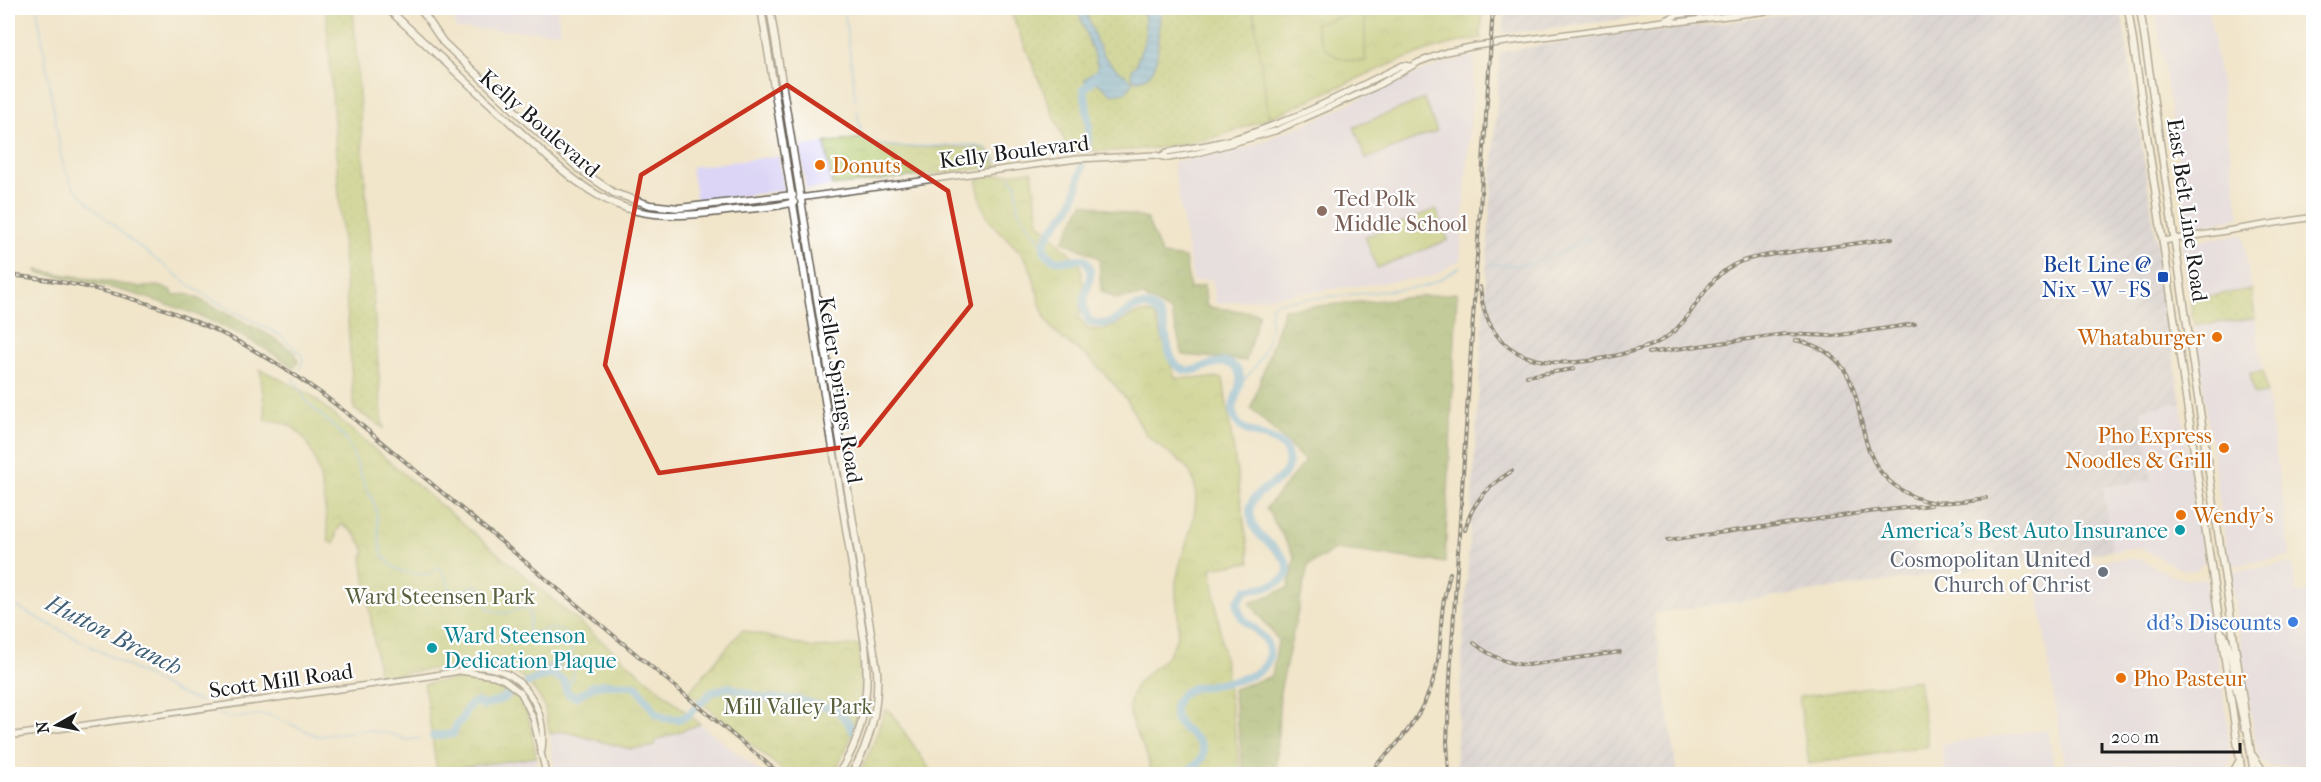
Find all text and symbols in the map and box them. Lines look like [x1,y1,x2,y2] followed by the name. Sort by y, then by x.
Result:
[474,64,606,184] street label: Kelly Boulevard
[2161,117,2213,304] street label: East Belt Line Road
[938,130,1092,174] street label: Kelly Boulevard
[832,153,901,179] place label: Donuts
[813,158,827,172] marker: Donuts
[1334,186,1467,237] place label: Ted Polk Middle School
[1315,204,1329,218] marker: Ted Polk Middle School
[2042,252,2151,303] place label: Belt Line @ Nix - W - FS
[2156,270,2170,284] marker: Belt Line @ Nix - W - FS
[812,295,868,486] street label: Keller Springs Road
[2077,325,2206,351] place label: Whataburger
[2210,330,2224,344] marker: Whataburger
[2065,423,2212,474] place label: Pho Express Noodles & Grill
[2217,441,2231,455] marker: Pho Express Noodles & Grill
[2192,503,2273,529] place label: Wendy's
[2174,508,2188,522] marker: Wendy's
[1880,518,2168,544] place label: America's Best Auto Insurance
[2173,523,2187,537] marker: America's Best Auto Insurance
[1890,547,2092,598] place label: Cosmopolitan United Church of Christ
[2096,565,2110,579] marker: Cosmopolitan United Church of Christ
[344,584,536,610] park label: Ward Steensen Park
[40,588,187,681] water label: Hutton Branch
[2147,610,2281,636] place label: dd's Discounts
[2286,615,2300,629] marker: dd's Discounts
[443,623,617,674] place label: Ward Steenson Dedication Plaque
[425,641,439,655] marker: Ward Steenson Dedication Plaque
[208,658,356,704] street label: Scott Mill Road
[2133,666,2247,692] place label: Pho Pasteur
[2114,671,2128,685] marker: Pho Pasteur
[723,694,873,720] park label: Mill Valley Park
[27,695,87,755] north arrow
[2102,716,2240,754] scale bar
[32,719,53,735] text: N
[2111,727,2159,748] text: 200 m

